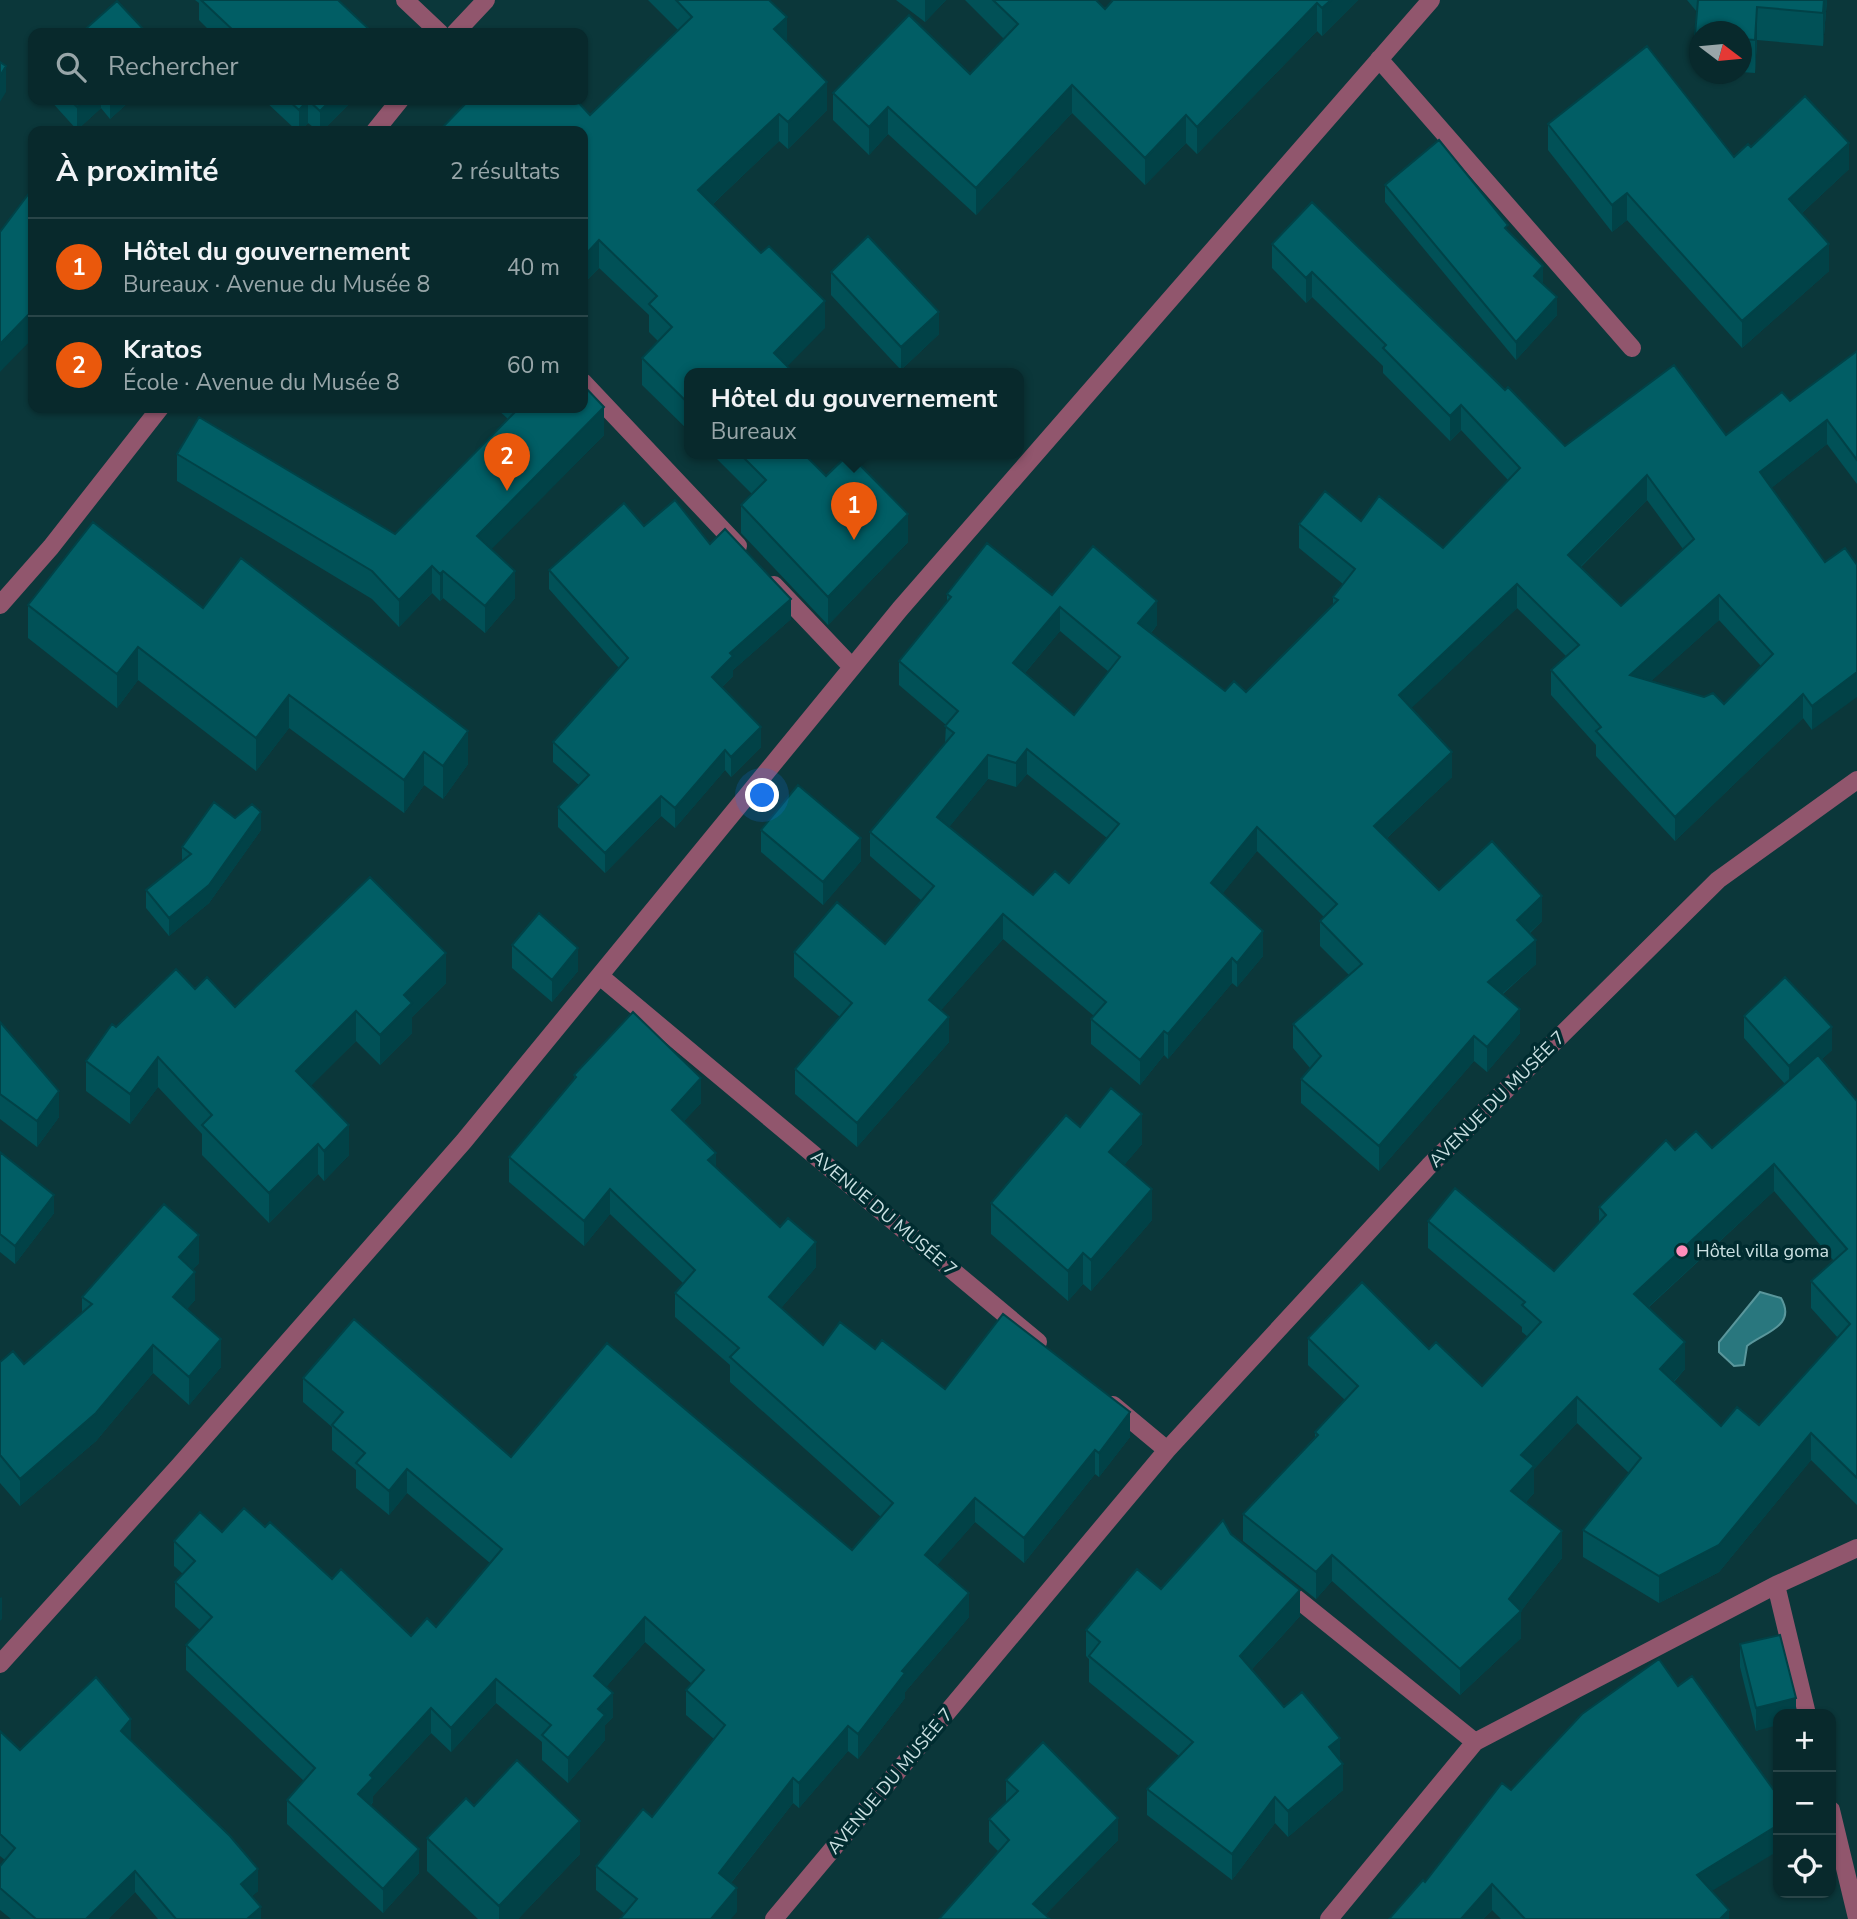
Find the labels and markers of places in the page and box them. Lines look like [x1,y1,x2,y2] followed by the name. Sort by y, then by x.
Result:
[484,433,530,491] pin: 2
[831,482,877,540] pin: 1
[1696,1239,1829,1263] place label: Hôtel villa goma
[1674,1243,1690,1259] marker: Hôtel villa goma

